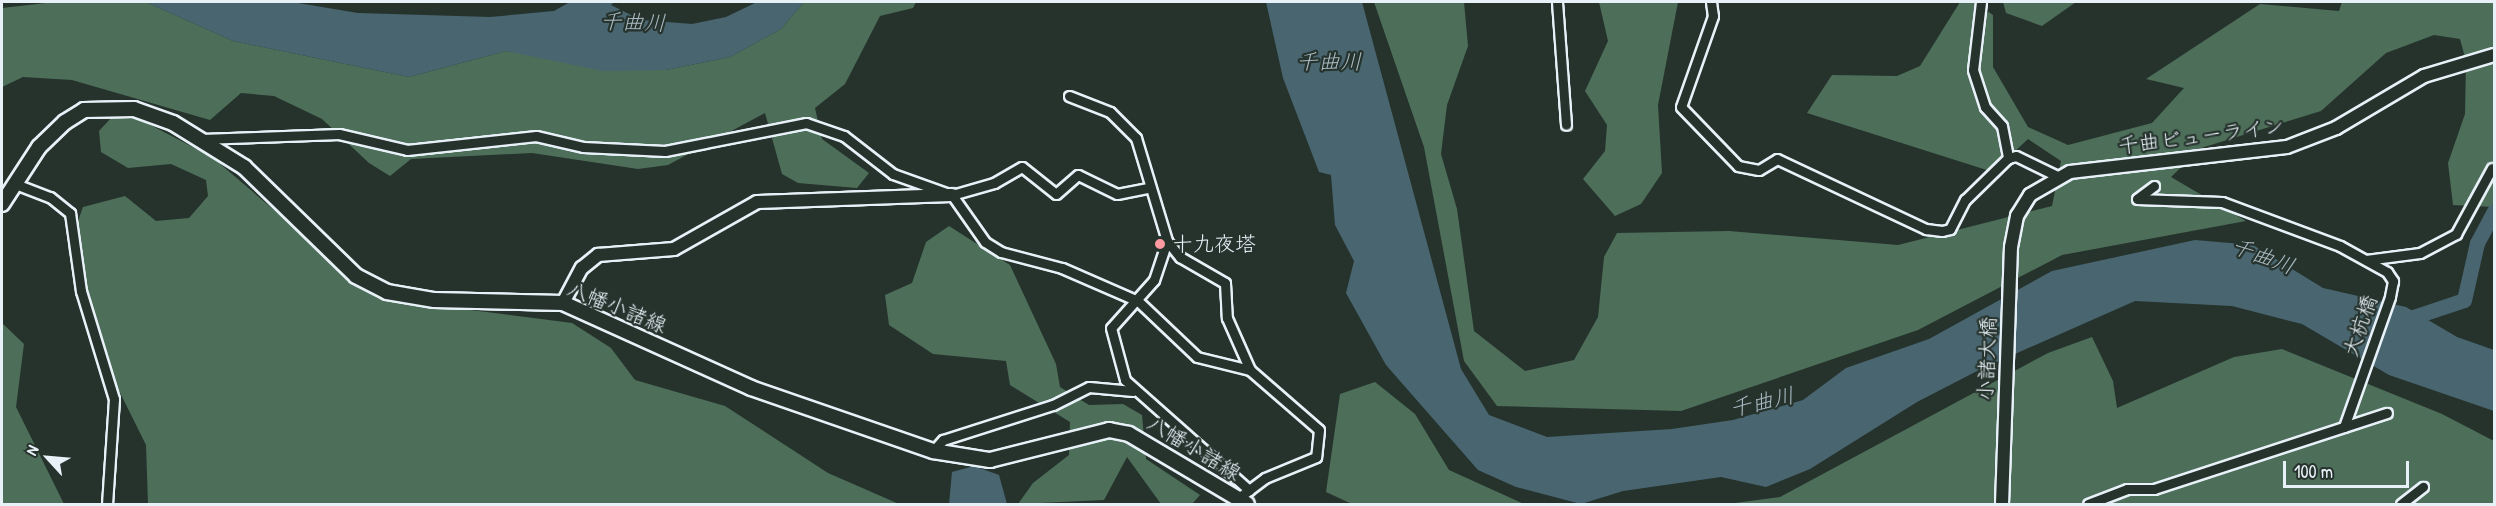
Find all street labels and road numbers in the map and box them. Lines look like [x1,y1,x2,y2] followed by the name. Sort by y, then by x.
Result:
[2116,113,2286,159] street label: 千曲ビューライン
[564,276,670,338] street label: 八幡小諸線
[2338,292,2382,360] street label: 大杭橋
[1973,317,2001,401] street label: 小諸大橋
[1143,410,1245,486] street label: 八幡小諸線

